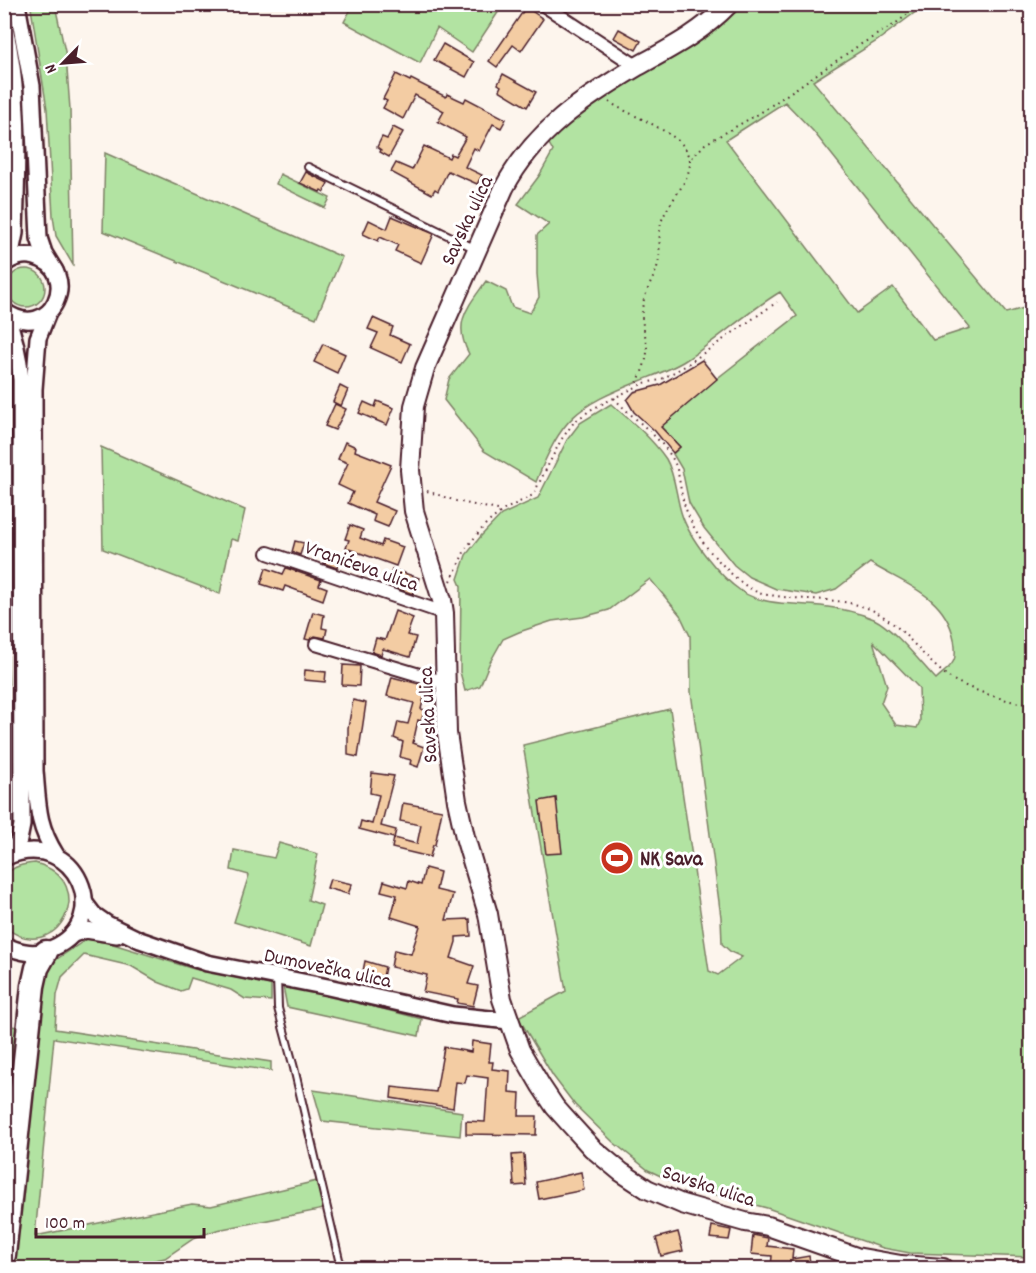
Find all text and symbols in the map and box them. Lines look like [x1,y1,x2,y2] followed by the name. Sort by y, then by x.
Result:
[33,33,93,93] north arrow
[40,60,64,77] text: N
[435,170,503,271] street label: Savska ulica
[300,534,423,602] street label: Vranićeva ulica
[412,665,447,764] street label: Savska ulica
[599,840,635,876] sports icon: NK Sava
[640,846,704,876] place label: NK Sava
[261,942,395,998] street label: Dumovečka ulica
[658,1159,760,1217] street label: Savska ulica
[36,1201,204,1239] scale bar
[45,1212,85,1237] text: 100 m

